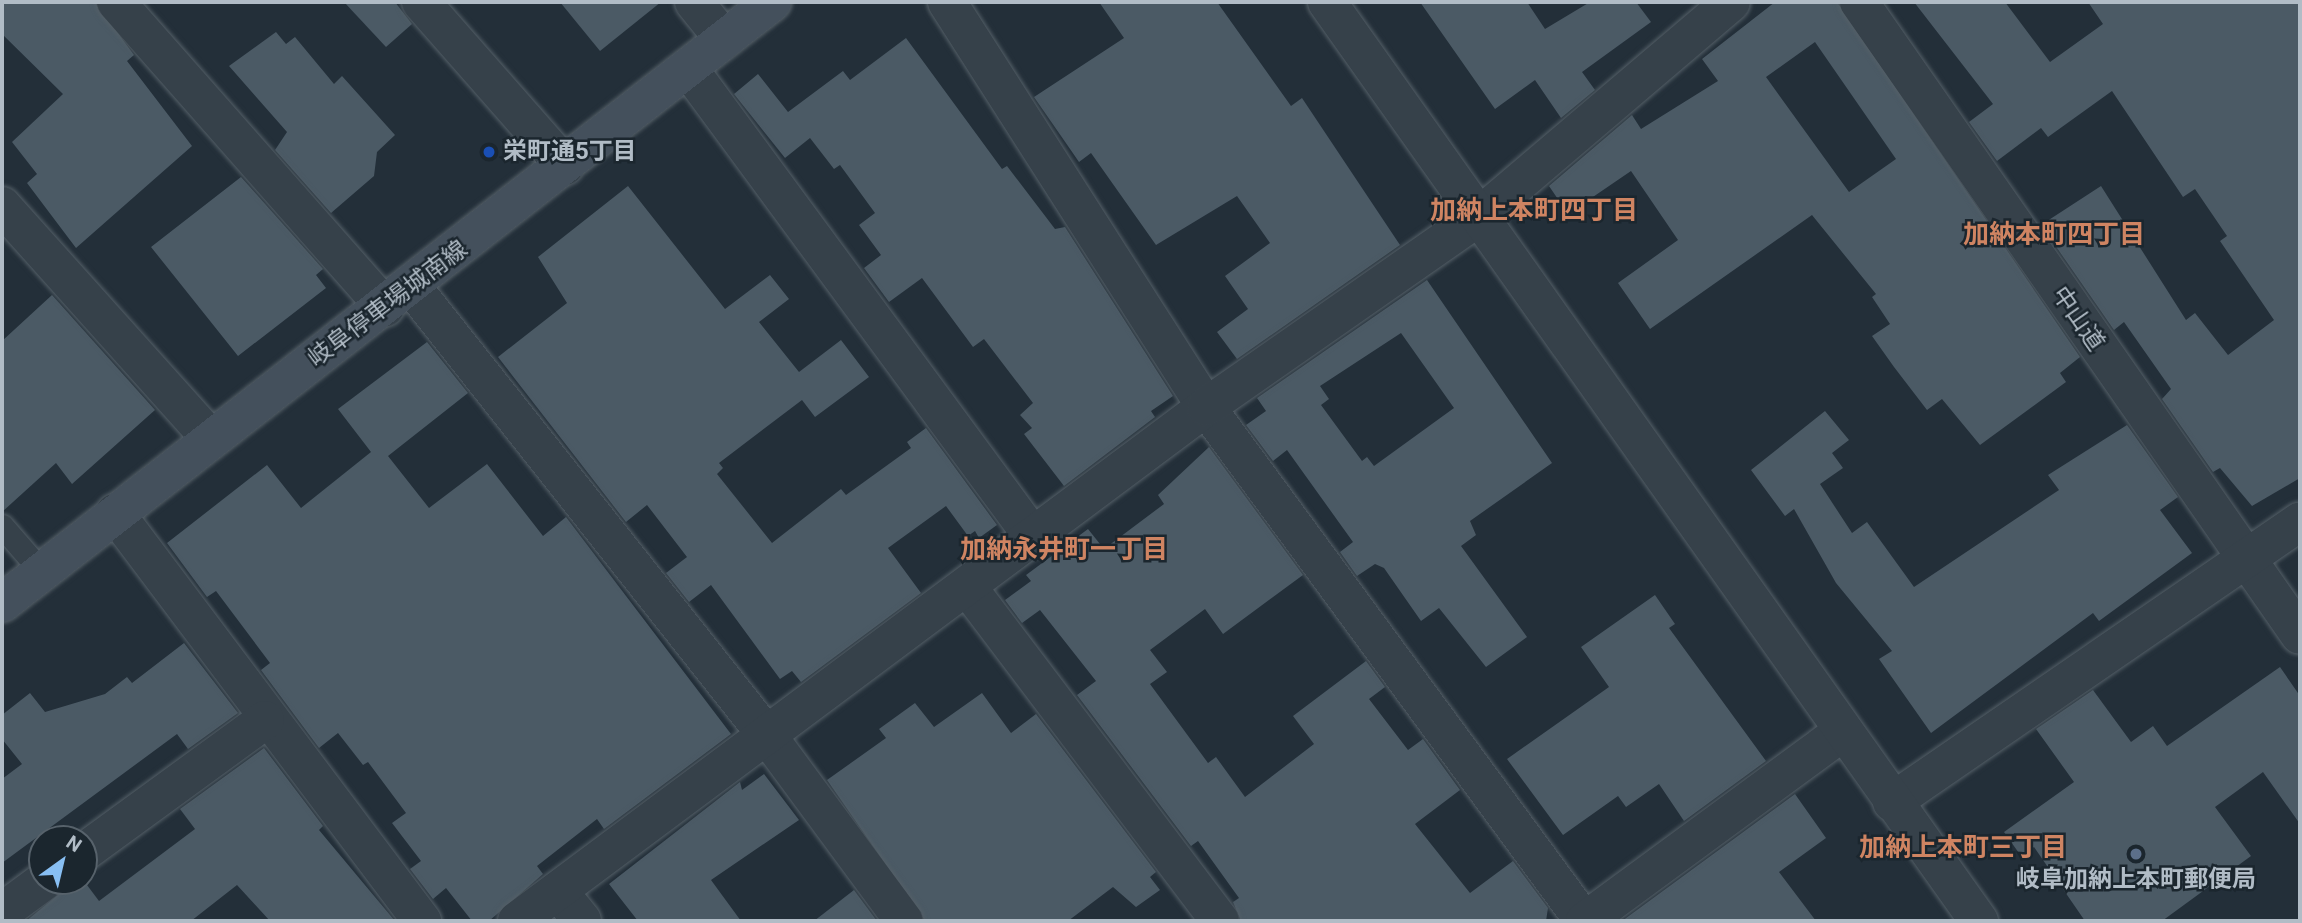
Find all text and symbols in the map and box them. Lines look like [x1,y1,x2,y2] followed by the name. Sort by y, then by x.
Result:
[503,138,637,166] place label: 栄町通5丁目
[481,144,497,160] marker: 栄町通5丁目
[1430,195,1638,227] district label: 加納上本町四丁目
[1963,219,2145,251] district label: 加納本町四丁目
[303,235,473,373] street label: 岐阜停車場城南線
[2046,281,2110,357] street label: 中山道
[960,534,1168,566] district label: 加納永井町一丁目
[28,825,98,895] north arrow
[62,831,86,857] text: N
[1859,832,2067,864] district label: 加納上本町三丁目
[2128,846,2144,862] marker: 岐阜加納上本町郵便局
[2016,866,2256,894] place label: 岐阜加納上本町郵便局

